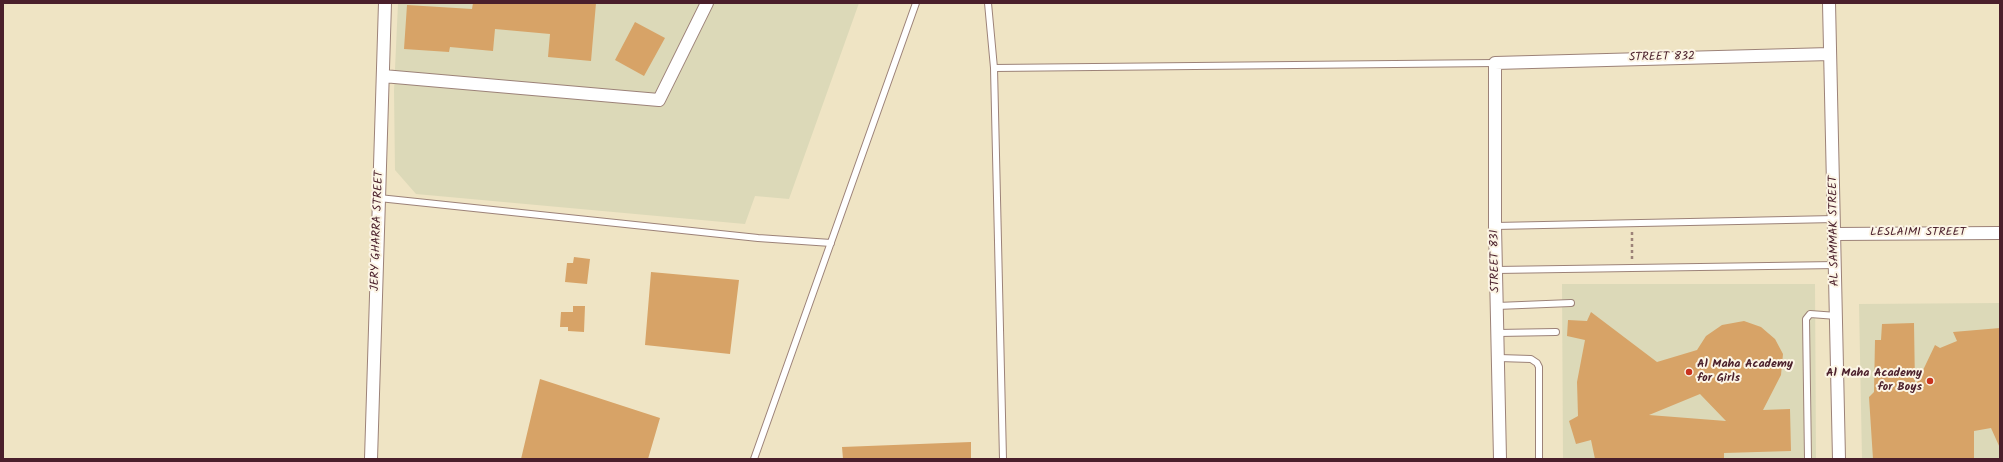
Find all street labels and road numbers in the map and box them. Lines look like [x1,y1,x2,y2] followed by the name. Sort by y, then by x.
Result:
[1629,50,1695,66] street label: STREET 832
[369,171,387,291] street label: JERY GHARRA STREET
[1827,176,1843,286] street label: AL SAMMAK STREET
[1870,226,1966,240] street label: LESLAIMI STREET
[1488,229,1504,293] street label: STREET 831

